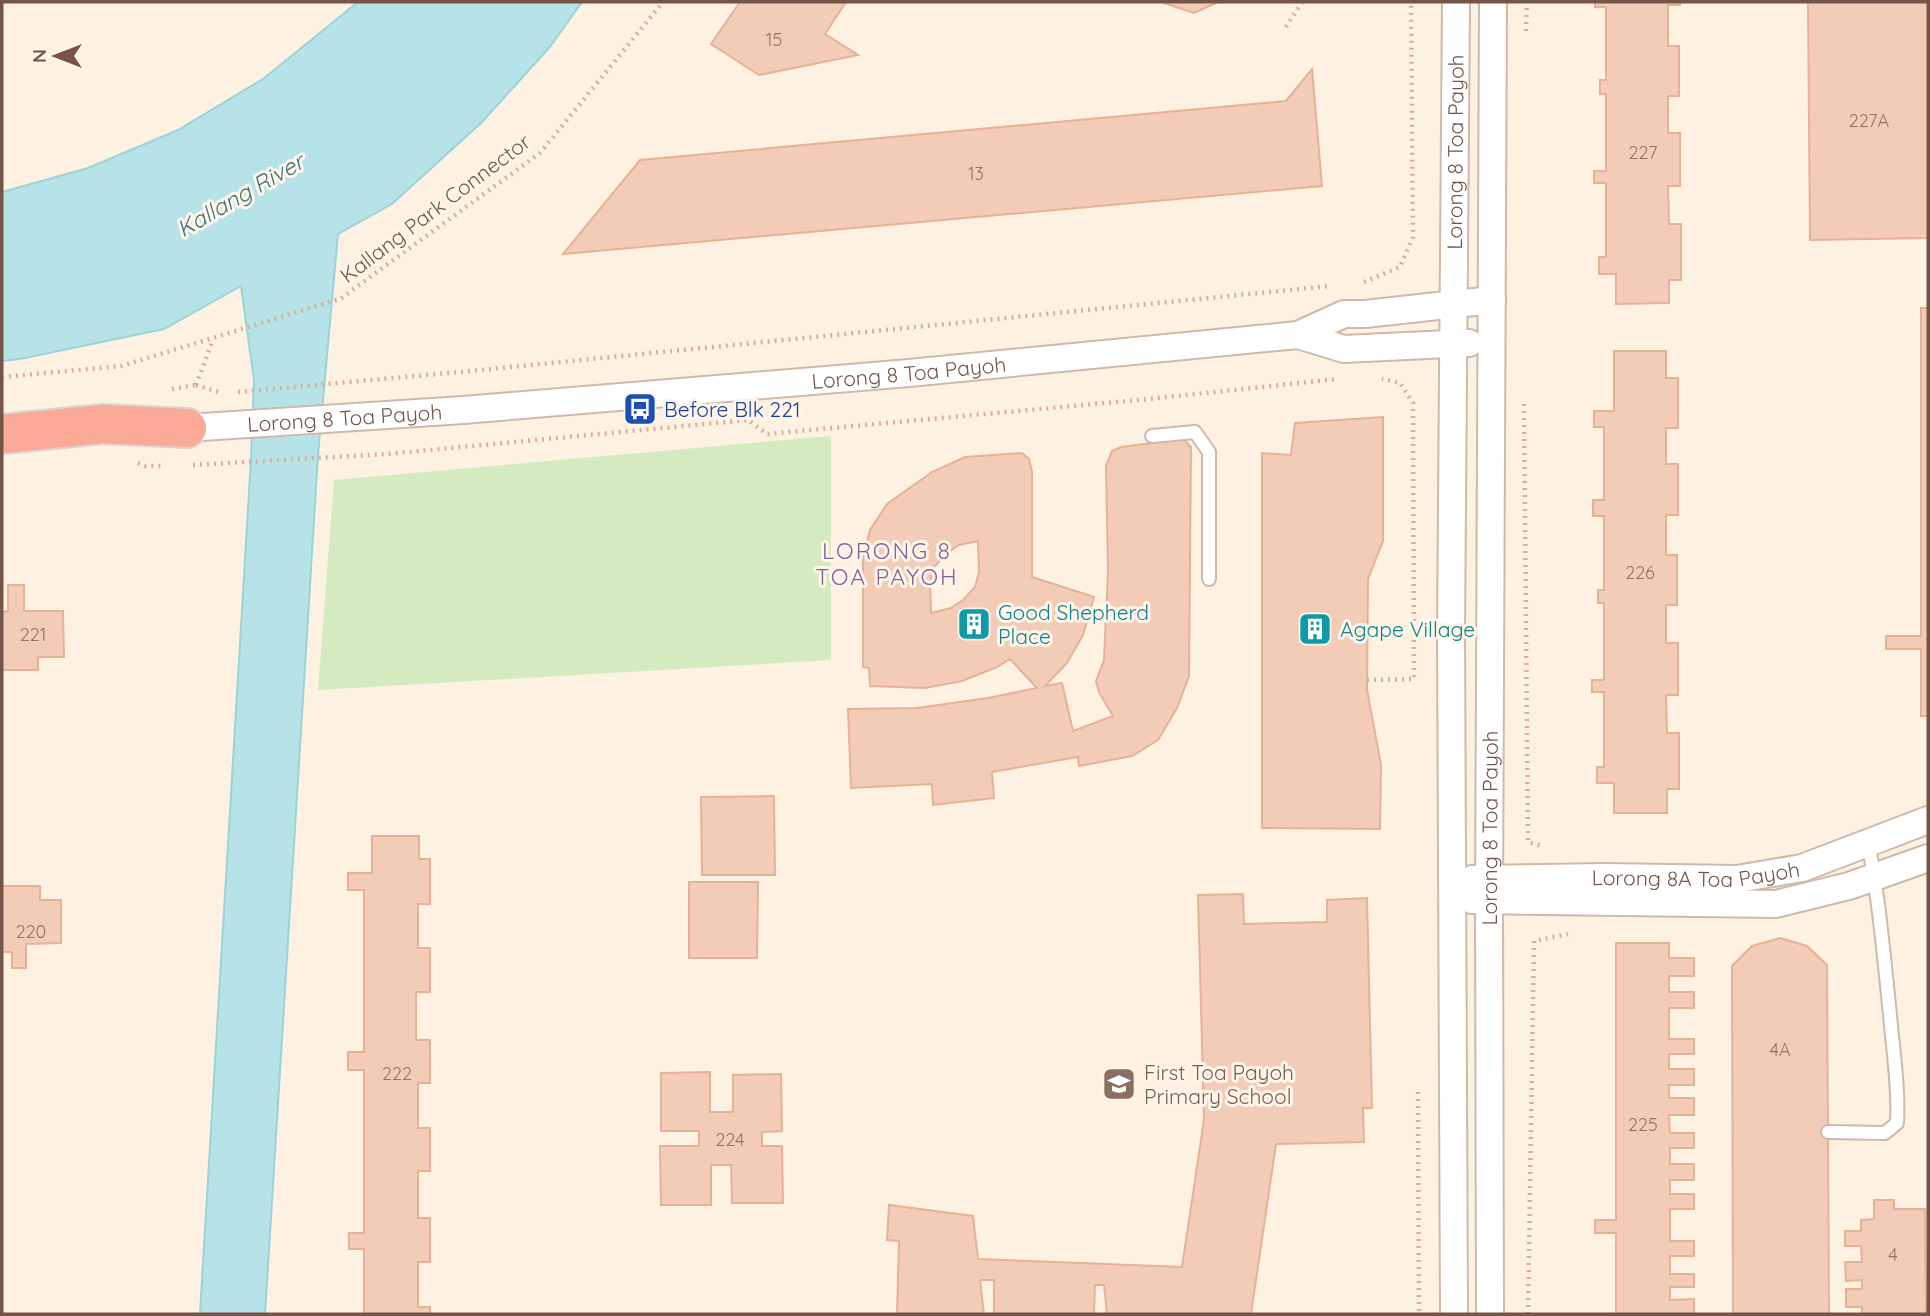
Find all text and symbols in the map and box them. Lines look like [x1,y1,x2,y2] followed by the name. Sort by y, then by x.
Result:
[21,21,91,91] north arrow
[766,28,782,51] house number: 15
[27,49,51,63] text: N
[1441,54,1469,250] street label: Lorong 8 Toa Payoh
[1849,109,1890,132] house number: 227A
[335,128,535,288] street label: Kallang Park Connector
[1629,141,1657,164] house number: 227
[171,145,312,243] water label: Kallang River
[968,162,984,185] house number: 13
[811,351,1007,394] street label: Lorong 8 Toa Payoh
[621,390,659,428] bus stop icon: Before Blk 221
[664,396,801,422] place label: Before Blk 221
[246,398,443,437] street label: Lorong 8 Toa Payoh
[815,536,959,591] district label: LORONG 8 TOA PAYOH
[1625,561,1655,584] house number: 226
[998,599,1149,649] place label: Good Shepherd Place
[955,605,993,643] building icon: Good Shepherd Place
[1296,610,1334,648] building icon: Agape Village
[1340,616,1475,642] place label: Agape Village
[20,623,46,646] house number: 221
[1476,730,1503,926] street label: Lorong 8 Toa Payoh
[1591,856,1802,892] street label: Lorong 8A Toa Payoh
[16,920,46,943] house number: 220
[1769,1038,1791,1061] house number: 4A
[1144,1059,1294,1109] place label: First Toa Payoh Primary School
[382,1062,412,1085] house number: 222
[1100,1065,1138,1103] school or university icon: First Toa Payoh Primary School
[1628,1113,1658,1136] house number: 225
[715,1128,745,1151] house number: 224
[1888,1243,1898,1266] house number: 4

